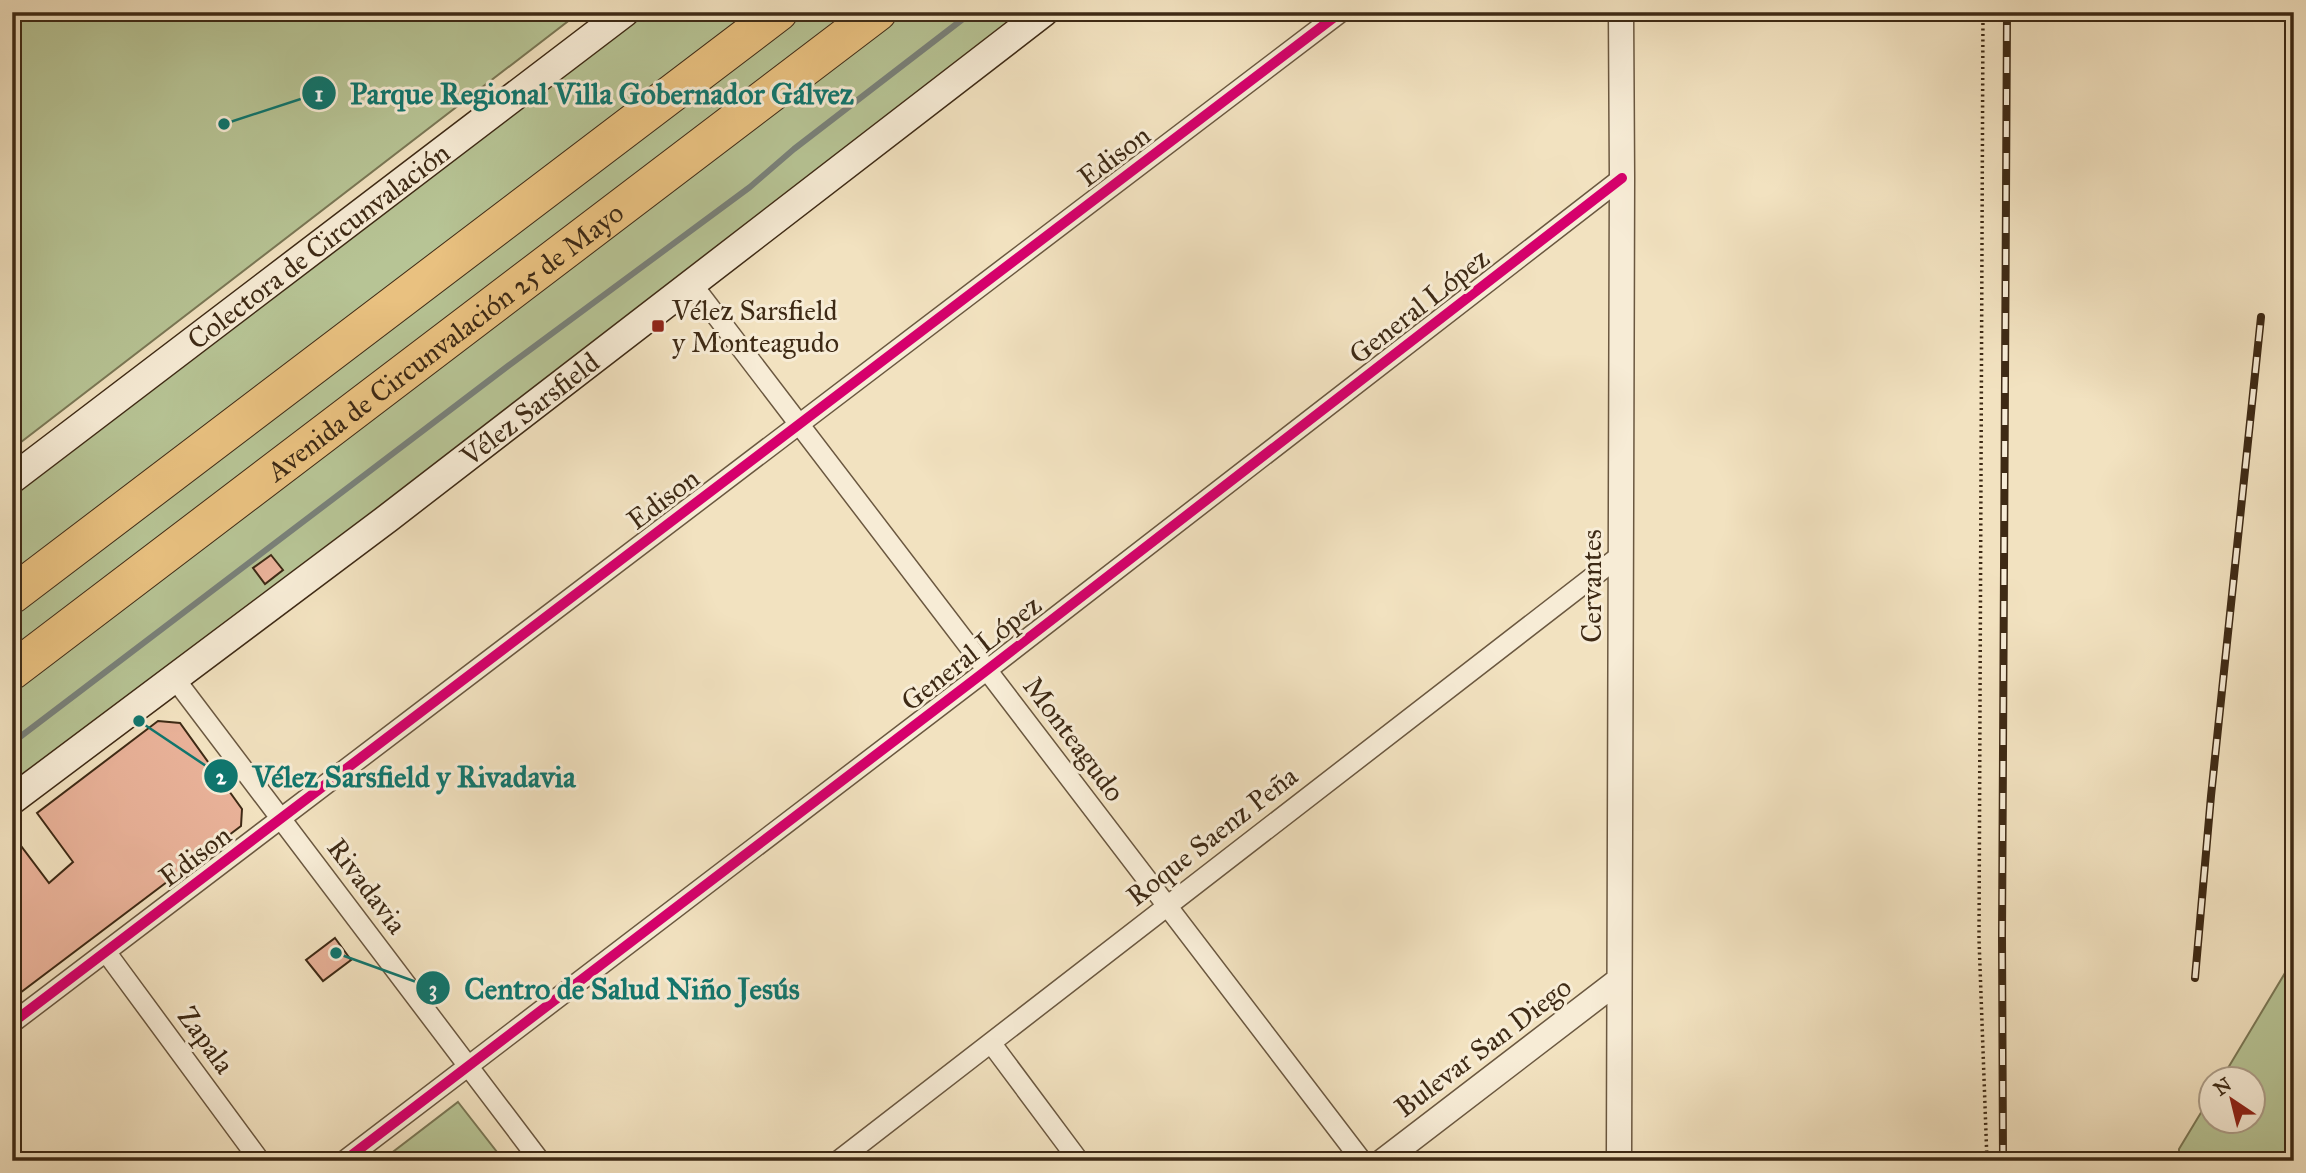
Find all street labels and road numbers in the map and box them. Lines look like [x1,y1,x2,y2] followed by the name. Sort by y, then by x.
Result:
[1071,117,1157,195] street label: Edison
[180,135,456,357] street label: Colectora de Circunvalación
[259,195,630,489] street label: Avenida de Circunvalación 25 de Mayo
[1342,240,1496,372] street label: General López
[453,344,606,474] street label: Vélez Sarsfield
[620,460,706,538] street label: Edison
[1574,529,1609,643] street label: Cervantes
[894,587,1048,719] street label: General López
[1016,669,1132,809] street label: Monteagudo
[1119,758,1305,914] street label: Roque Saenz Peña
[152,817,238,895] street label: Edison
[320,831,414,941] street label: Rivadavia
[1388,969,1578,1125] street label: Bulevar San Diego
[170,1000,242,1081] street label: Zapala

